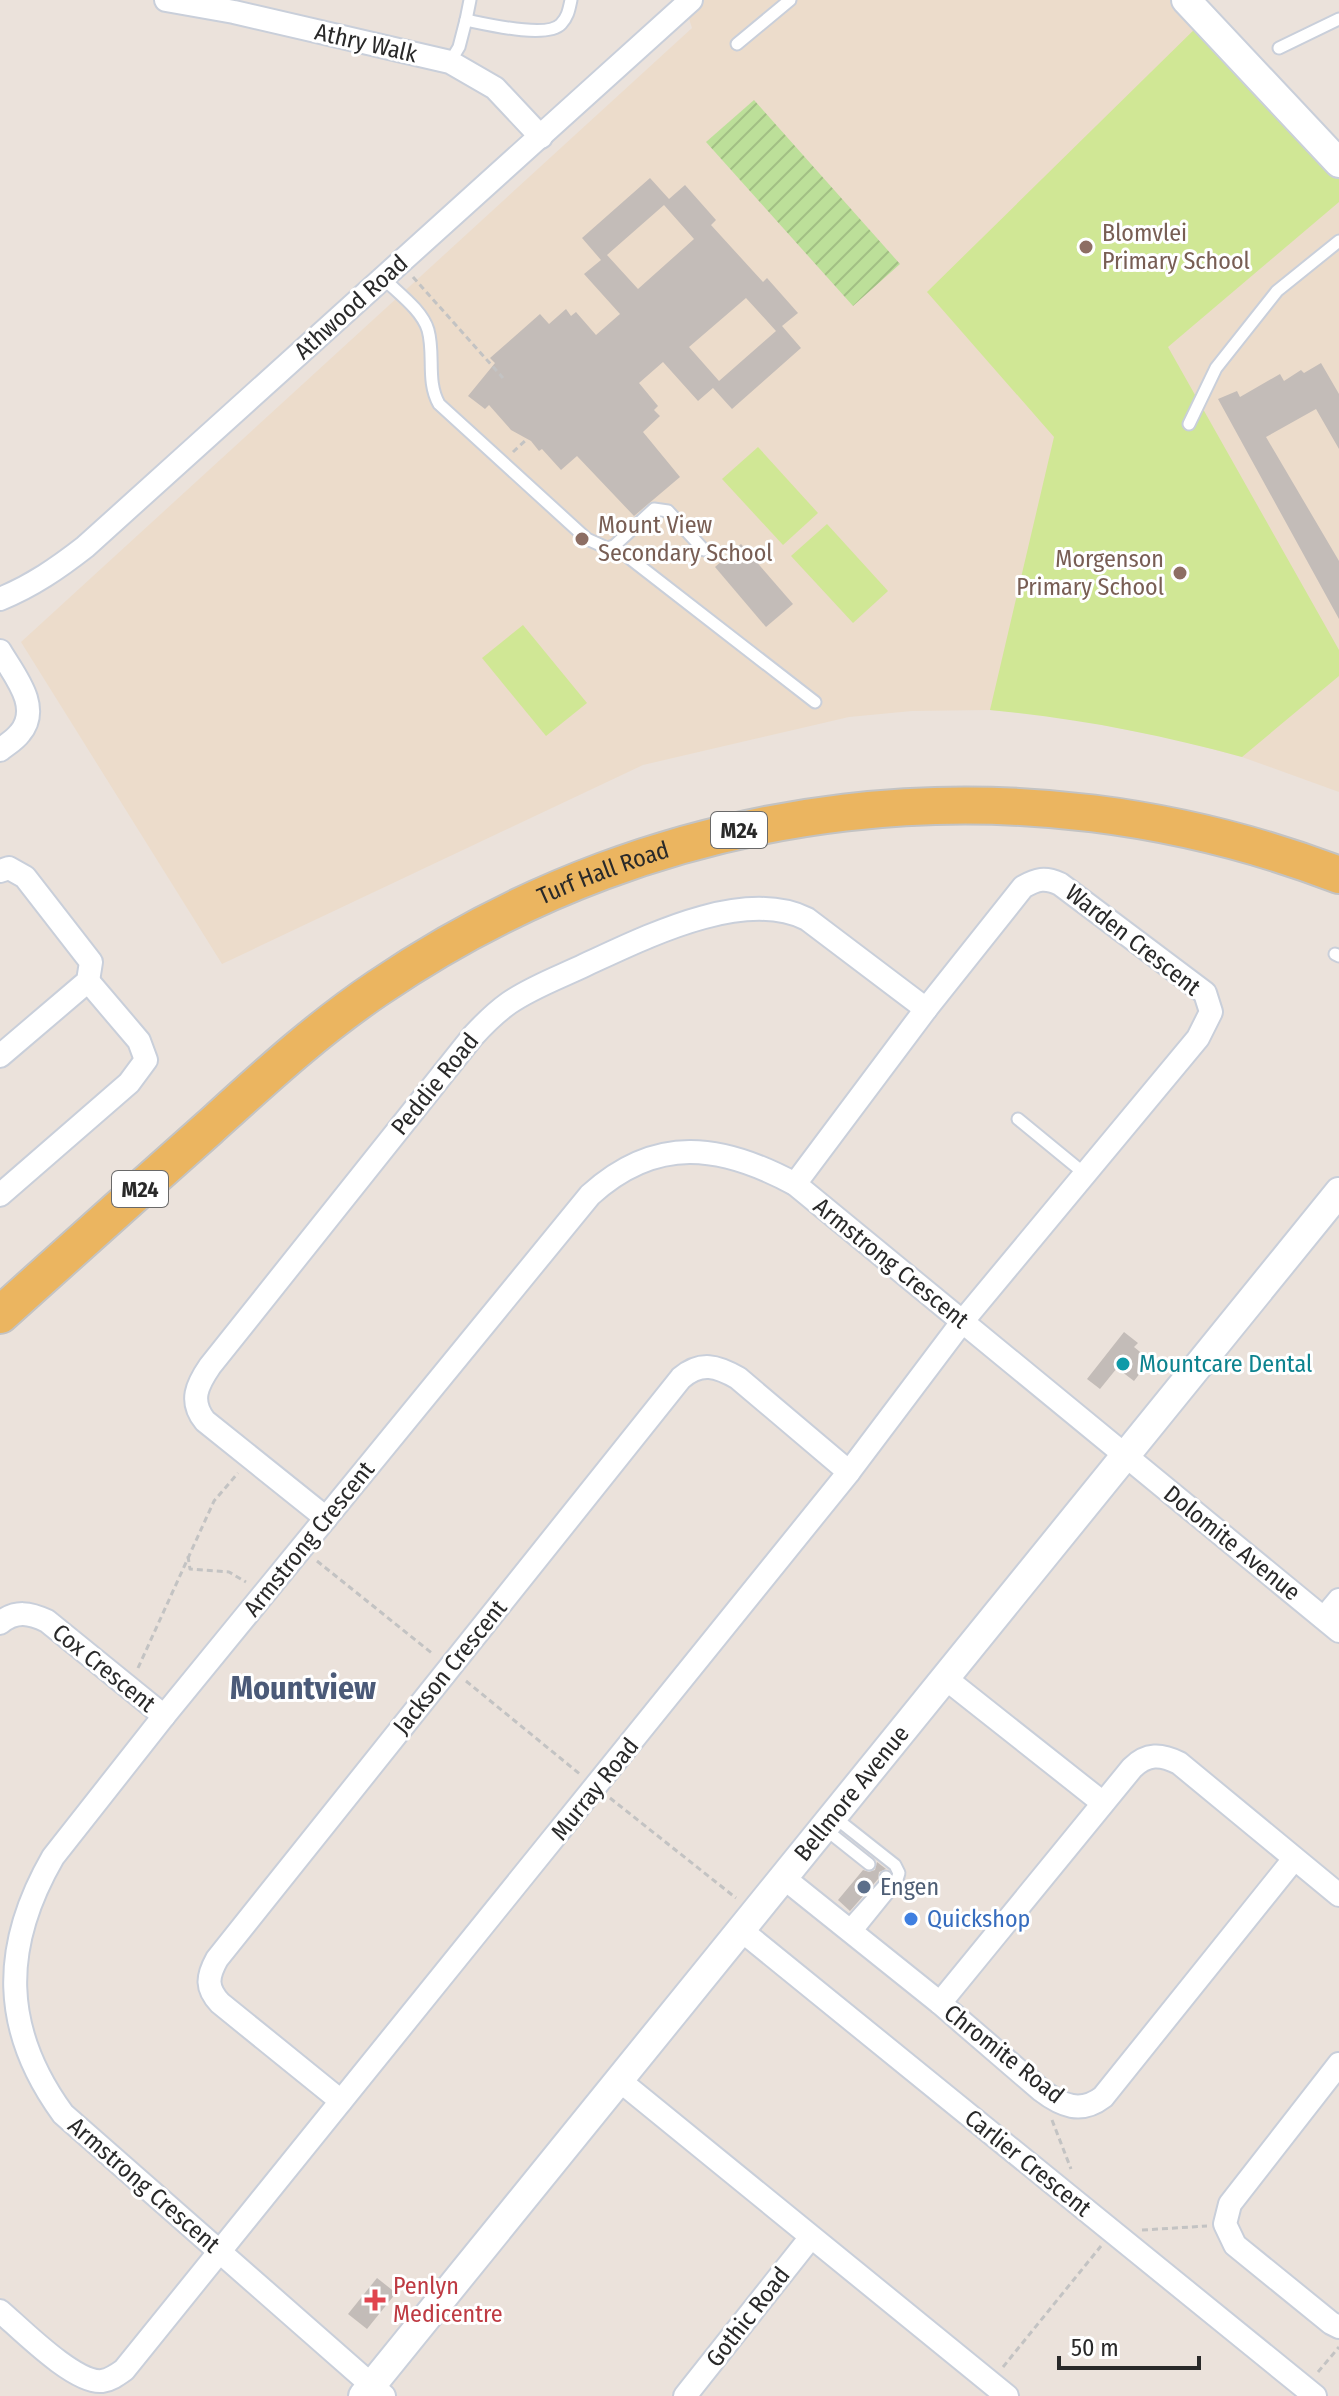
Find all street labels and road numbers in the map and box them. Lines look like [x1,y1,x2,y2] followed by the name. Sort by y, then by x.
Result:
[312,18,421,69] street label: Athry Walk
[289,249,413,365] street label: Athwood Road
[711,812,767,848] road number: M24
[533,836,672,910] street label: Turf Hall Road
[1060,879,1206,1001] street label: Warden Crescent
[386,1028,484,1140] street label: Peddie Road
[112,1171,168,1207] road number: M24
[808,1192,974,1334] street label: Armstrong Crescent
[238,1456,380,1622] street label: Armstrong Crescent
[1158,1480,1306,1606] street label: Dolomite Avenue
[387,1594,513,1740] street label: Jackson Crescent
[47,1618,161,1718] street label: Cox Crescent
[788,1720,915,1867] street label: Bellmore Avenue
[545,1732,645,1846] street label: Murray Road
[939,1999,1069,2109] street label: Chromite Road
[959,2104,1097,2222] street label: Carlier Crescent
[63,2112,225,2258] street label: Armstrong Crescent
[700,2262,796,2372] street label: Gothic Road

